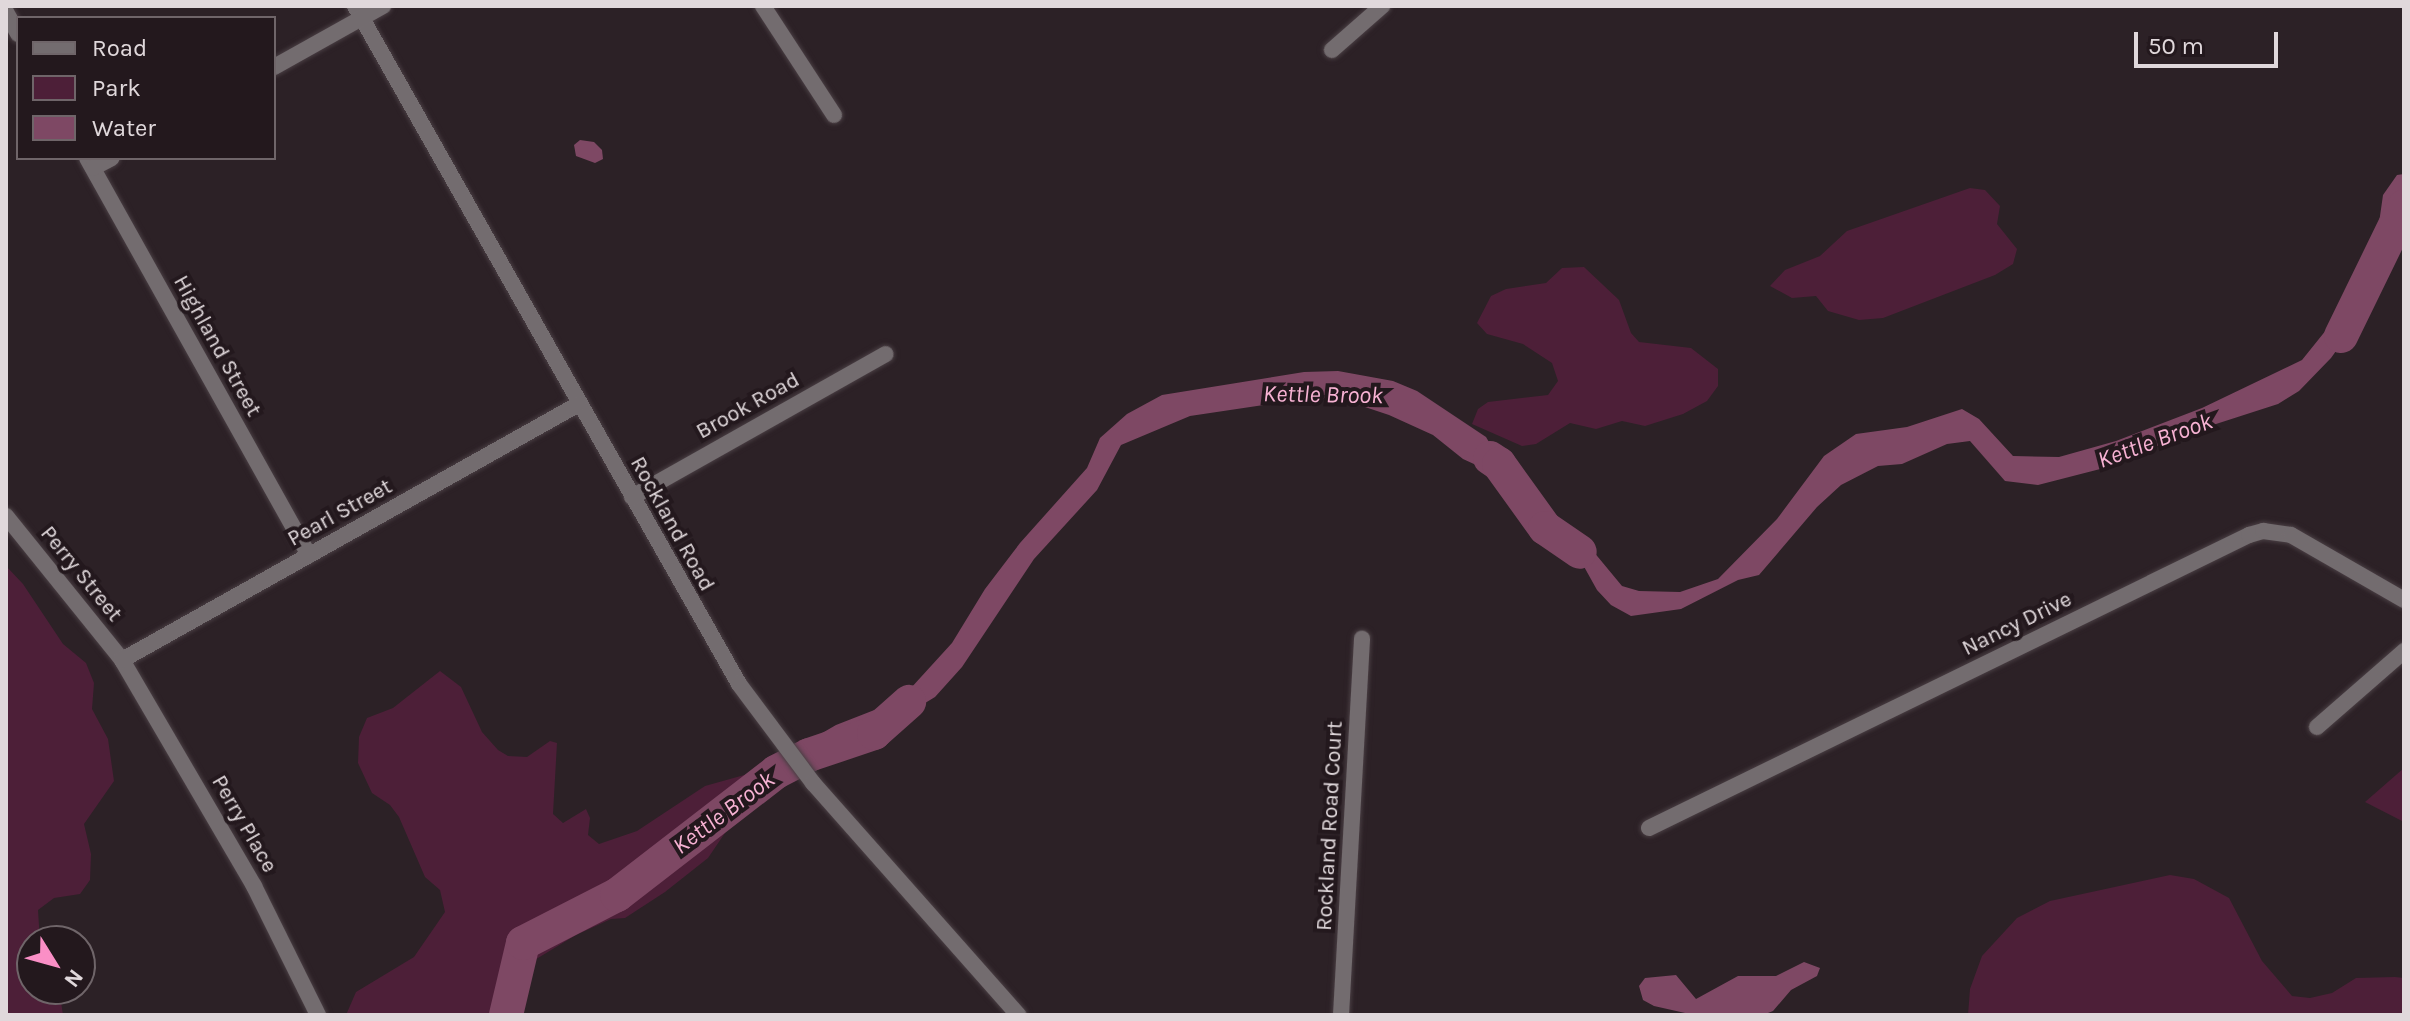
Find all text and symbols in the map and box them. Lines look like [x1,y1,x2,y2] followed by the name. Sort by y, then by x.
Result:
[16,16,276,160] legend
[2138,16,2282,66] scale bar
[2148,32,2204,60] text: 50 m
[92,34,147,62] text: Road
[92,74,141,102] text: Park
[92,114,156,142] text: Water
[167,271,267,421] street label: Highland Street
[692,367,804,445] street label: Brook Road
[1263,380,1383,410] water label: Kettle Brook
[2094,407,2216,475] water label: Kettle Brook
[624,452,720,596] street label: Rockland Road
[283,474,397,552] street label: Pearl Street
[34,521,128,627] street label: Perry Street
[1958,586,2076,662] street label: Nancy Drive
[1311,720,1349,932] street label: Rockland Road Court
[667,765,781,861] water label: Kettle Brook
[206,771,282,877] street label: Perry Place
[16,925,96,1005] north arrow
[58,964,89,992] text: N

